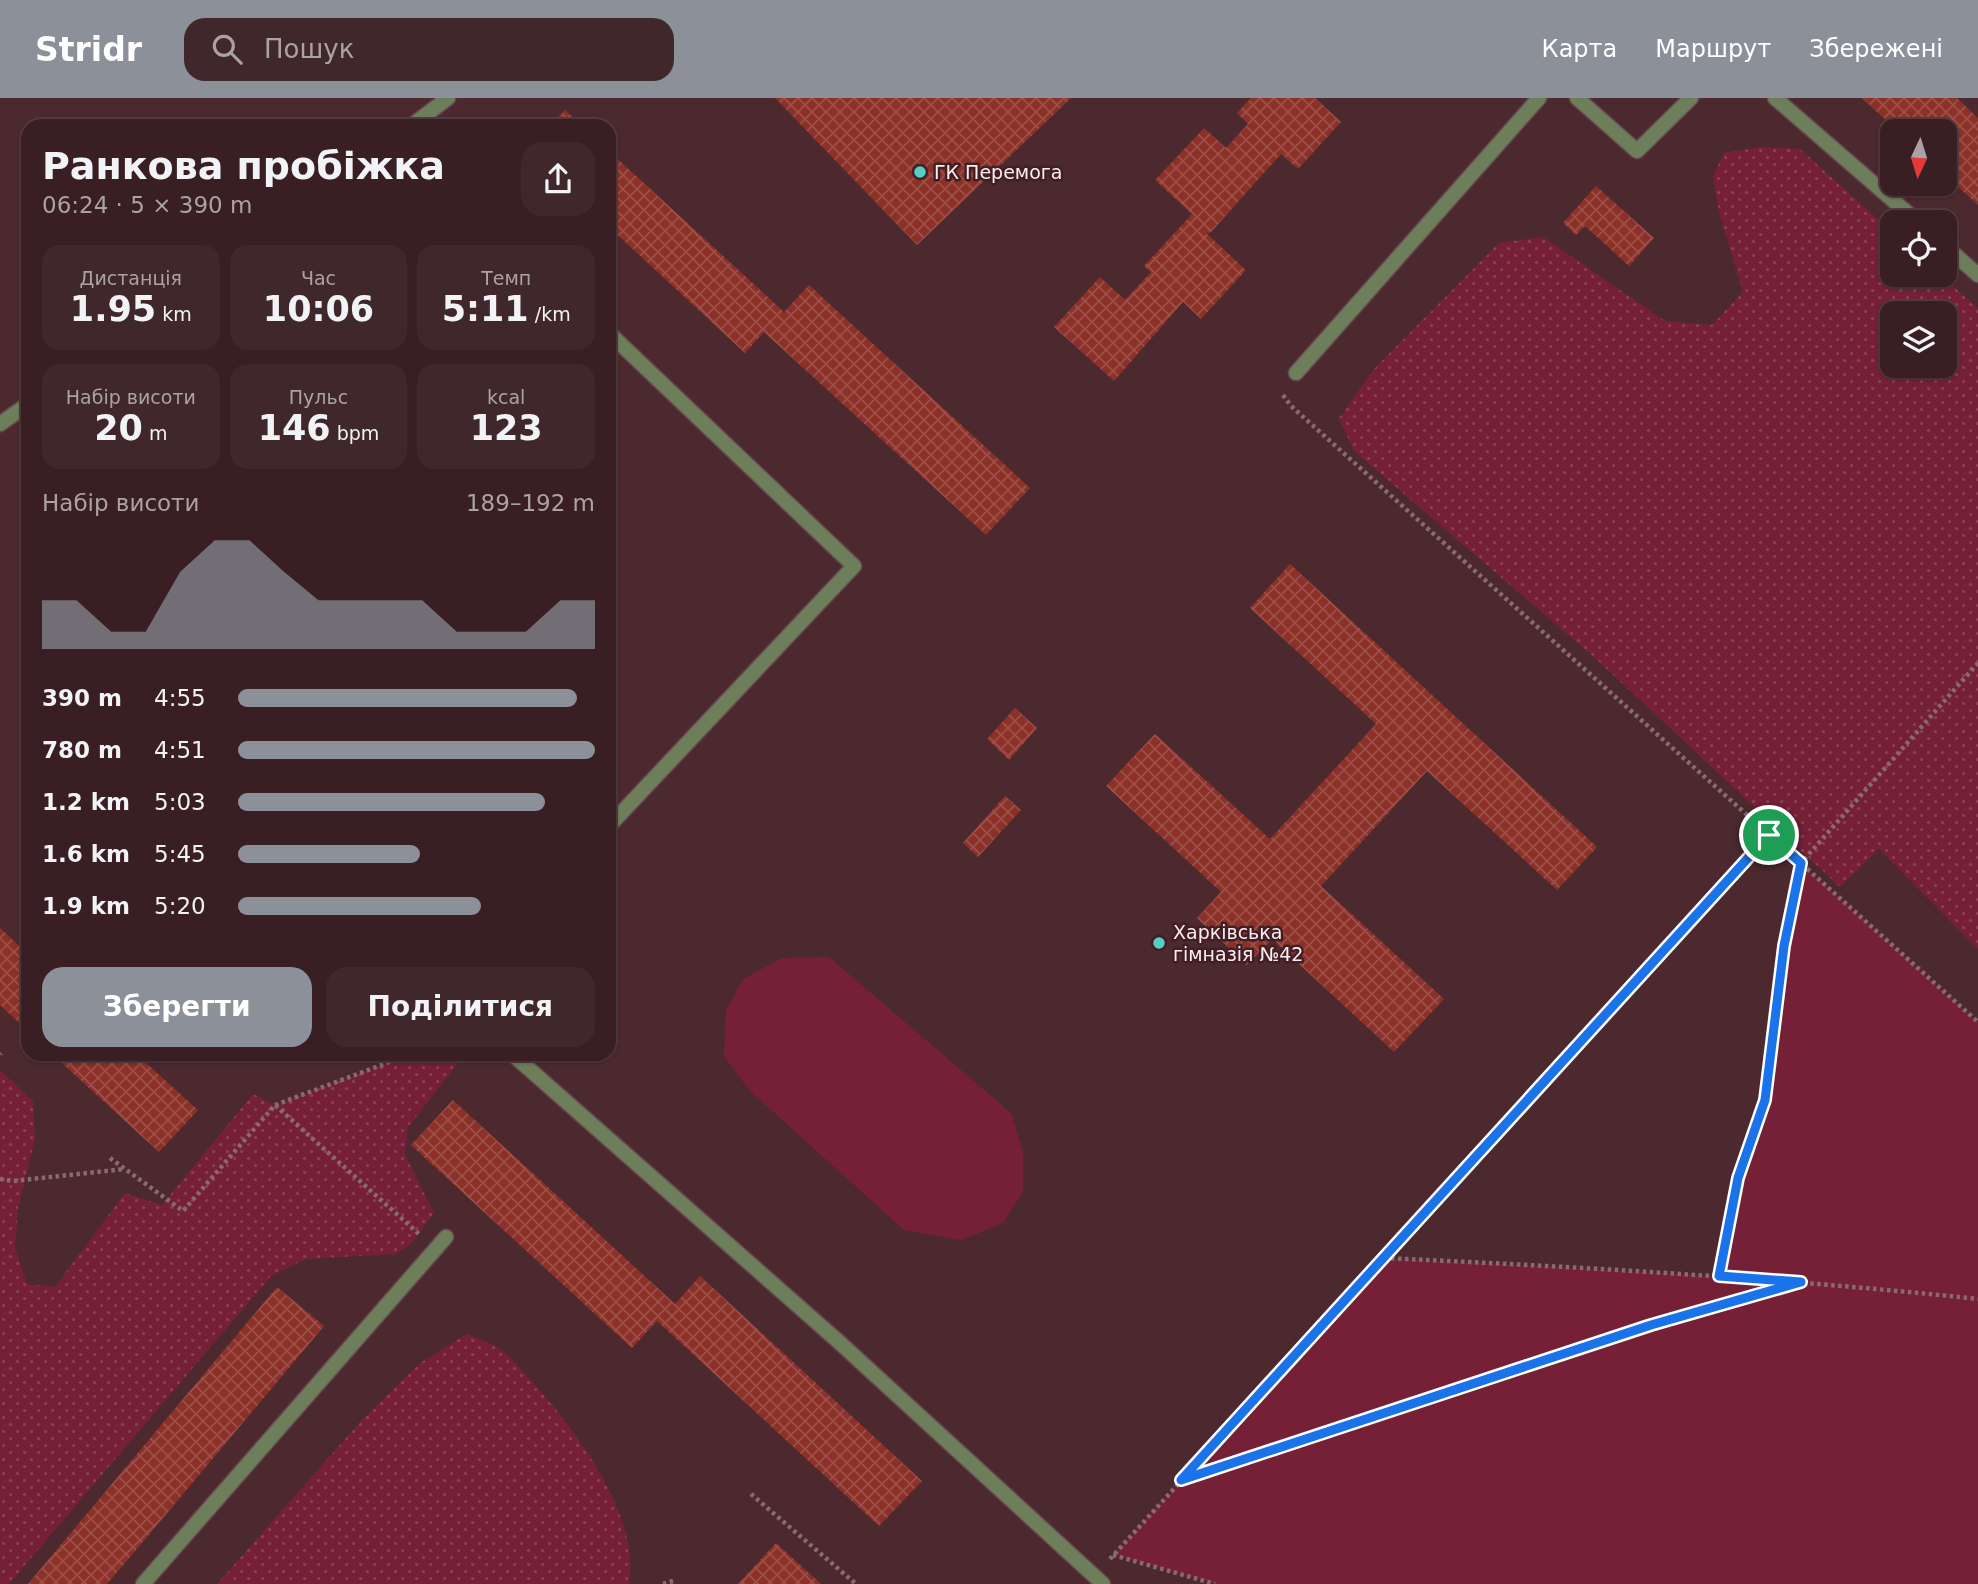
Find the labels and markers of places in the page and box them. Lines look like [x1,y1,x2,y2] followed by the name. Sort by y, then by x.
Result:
[934,161,1062,183] place label: ГК Перемога
[912,164,928,180] marker: ГК Перемога
[1739,805,1799,865] pin
[1173,921,1303,965] place label: Харківська гімназія №42
[1151,935,1167,951] marker: Харківська гімназія №42

